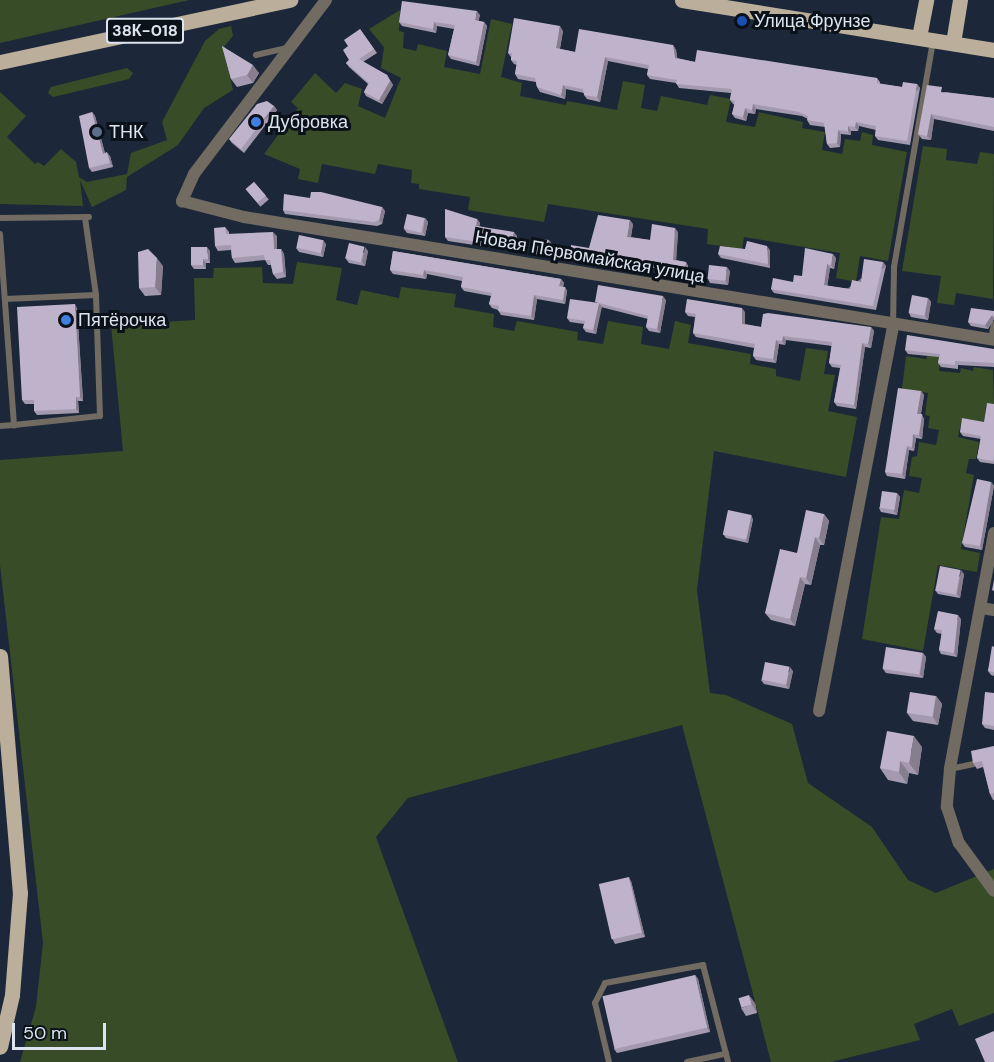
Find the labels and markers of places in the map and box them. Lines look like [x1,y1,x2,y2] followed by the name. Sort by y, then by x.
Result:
[754,10,870,32] place label: Улица Фрунзе
[735,14,749,28] marker: Улица Фрунзе
[268,111,348,133] place label: Дубровка
[249,115,263,129] marker: Дубровка
[109,121,143,143] place label: ТНК
[90,125,104,139] marker: ТНК
[78,309,166,331] place label: Пятёрочка
[59,313,73,327] marker: Пятёрочка

